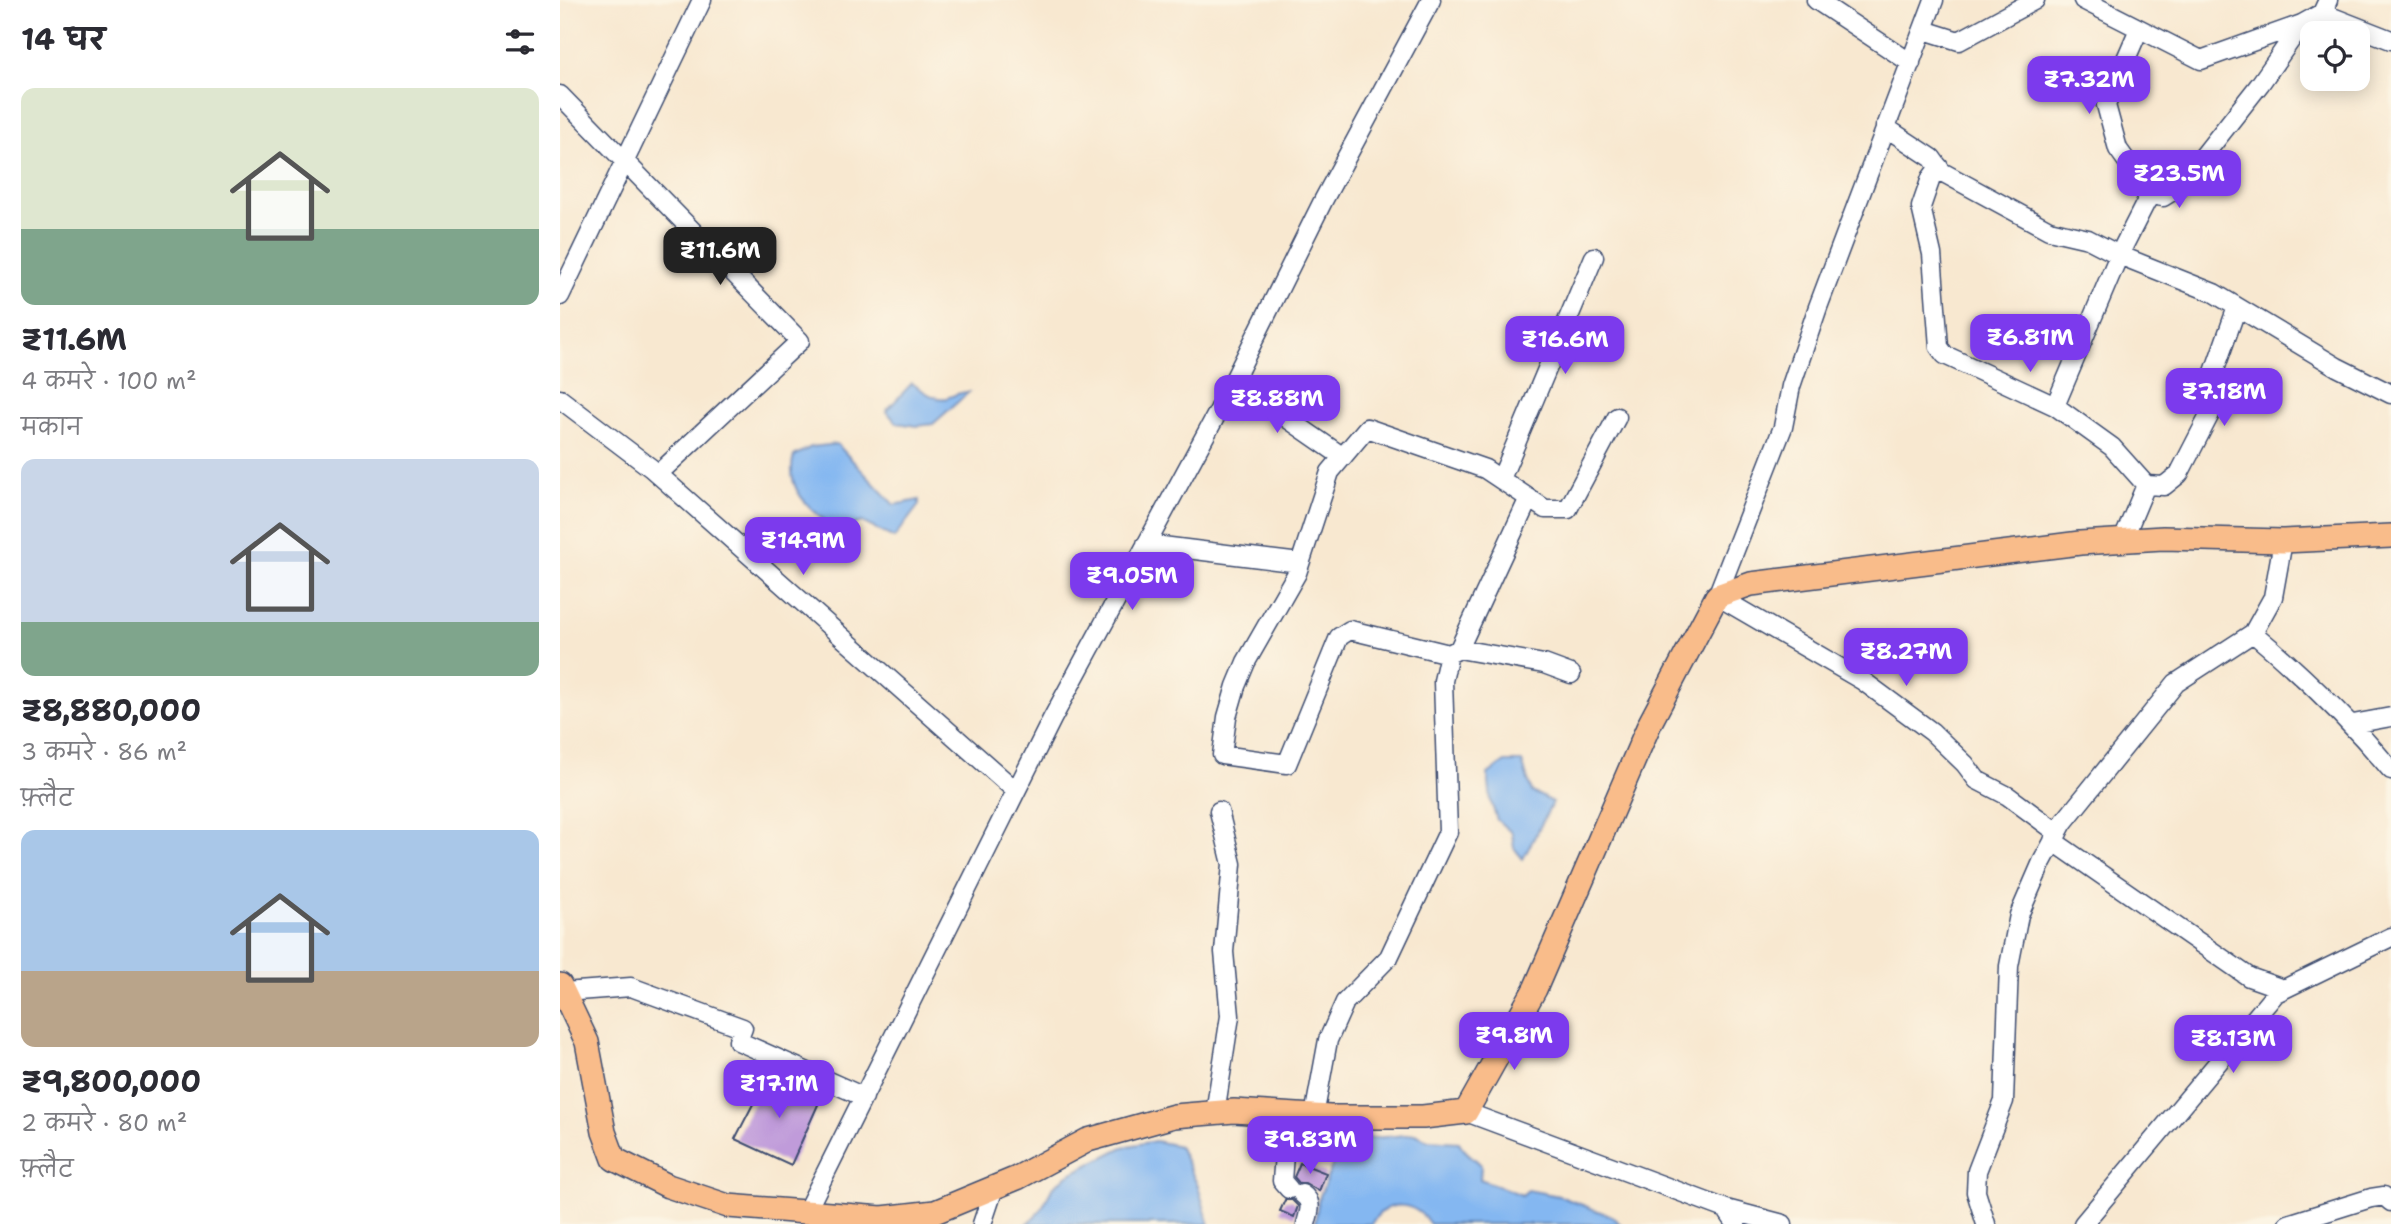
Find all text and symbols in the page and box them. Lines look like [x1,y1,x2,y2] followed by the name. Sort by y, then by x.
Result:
[21,19,105,60] text: 14 घर
[2300,21,2370,91] map controls
[2300,21,2370,91] button: locate
[501,23,539,61] icon: filters
[2032,57,2146,116] pin: ₹7.32M
[2043,64,2135,94] text: ₹7.32M
[217,133,343,259] icon: home
[2122,150,2236,210] pin: ₹23.5M
[2133,158,2225,188] text: ₹23.5M
[663,228,777,287] pin: ₹11.6M
[679,235,761,265] text: ₹11.6M
[1973,314,2087,374] pin: ₹6.81M
[1508,316,1622,376] pin: ₹16.6M
[21,319,127,360] text: ₹11.6M
[1986,322,2074,352] text: ₹6.81M
[1521,324,1609,354] text: ₹16.6M
[21,366,197,396] text: 4 कमरे · 100 m²
[2167,368,2281,428] pin: ₹7.18M
[1220,376,1334,435] pin: ₹8.88M
[2182,376,2266,406] text: ₹7.18M
[1230,383,1324,413] text: ₹8.88M
[21,412,82,442] text: मकान
[217,504,343,630] icon: home
[746,518,860,577] pin: ₹14.9M
[761,525,845,555] text: ₹14.9M
[1075,552,1189,612] pin: ₹9.05M
[1086,560,1178,590] text: ₹9.05M
[1849,628,1963,688] pin: ₹8.27M
[1860,636,1952,666] text: ₹8.27M
[21,690,201,731] text: ₹8,880,000
[21,737,187,767] text: 3 कमरे · 86 m²
[21,783,73,813] text: फ़्लैट
[217,875,343,1001] icon: home
[1465,1012,1563,1072] pin: ₹9.8M
[2176,1016,2290,1075] pin: ₹8.13M
[1475,1020,1553,1050] text: ₹9.8M
[2190,1023,2276,1053] text: ₹8.13M
[722,1060,836,1120] pin: ₹17.1M
[21,1061,201,1102] text: ₹9,800,000
[740,1068,818,1098] text: ₹17.1M
[21,1108,187,1138] text: 2 कमरे · 80 m²
[1253,1116,1367,1176] pin: ₹9.83M
[1263,1124,1357,1154] text: ₹9.83M
[21,1154,73,1184] text: फ़्लैट

